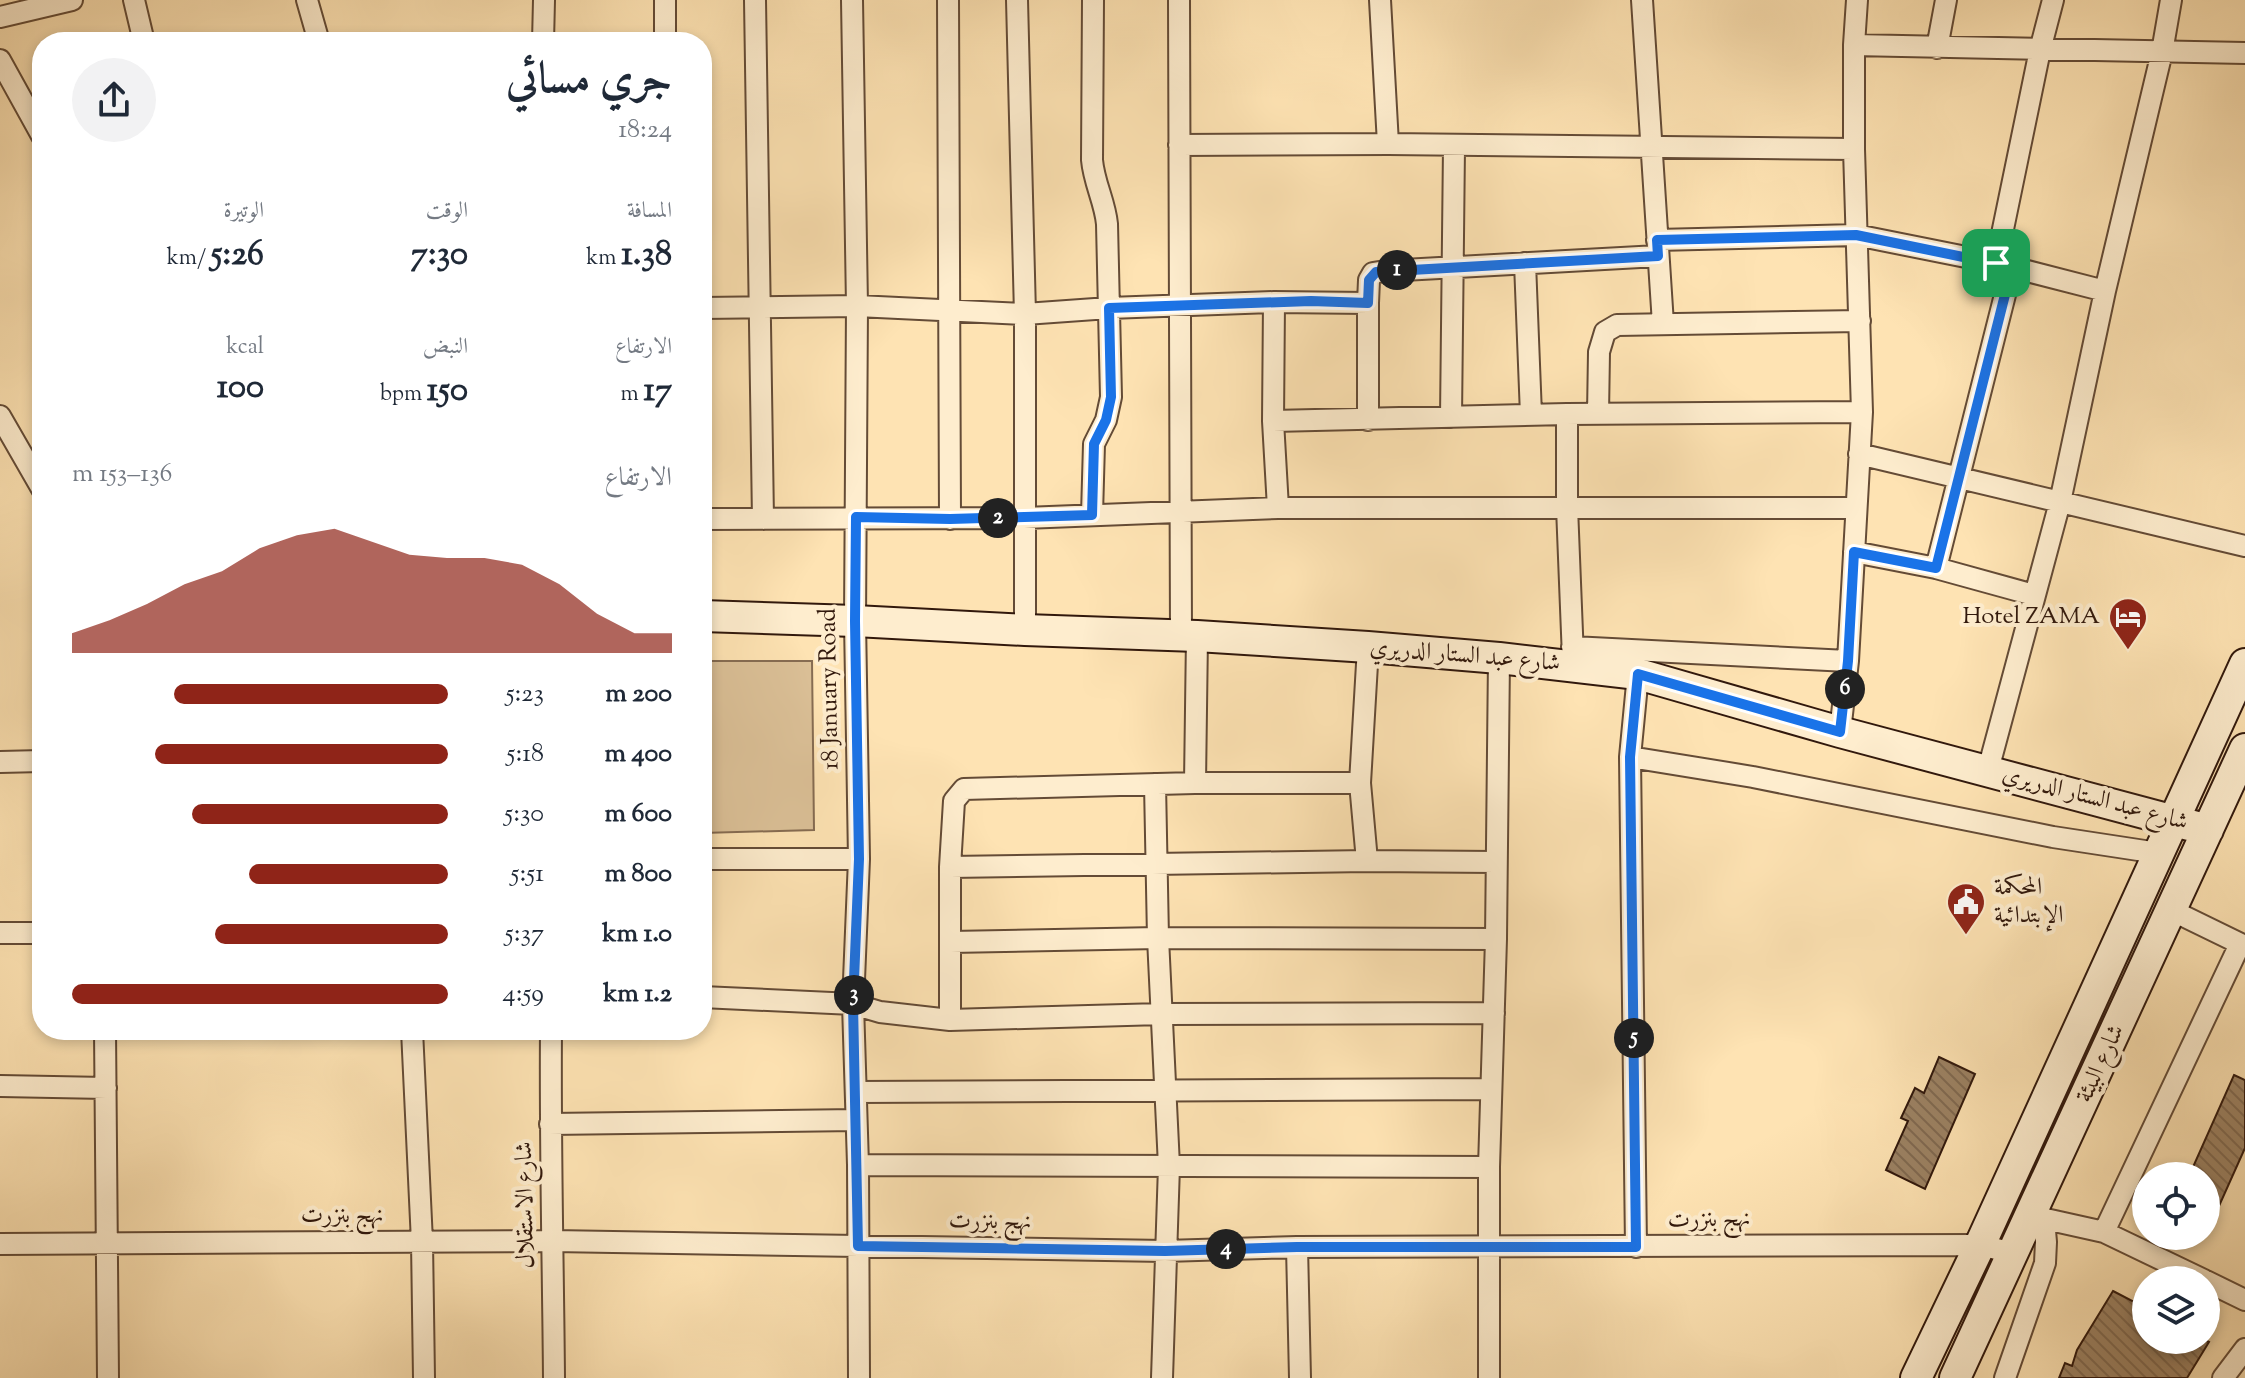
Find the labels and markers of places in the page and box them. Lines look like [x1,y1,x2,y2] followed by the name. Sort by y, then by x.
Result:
[1962,229,2030,297] pin
[1377,250,1417,290] pin: 1
[978,498,1018,538] pin: 2
[2107,596,2149,651] hotel icon: Hotel ZAMA
[1962,600,2101,634] place label: Hotel ZAMA
[1825,669,1865,709] pin: 6
[1994,871,2063,933] place label: المحكمة الإبتدائية
[1945,881,1987,936] public building icon: المحكمة الإبتدائية
[834,975,874,1015] pin: 3
[1614,1018,1654,1058] pin: 5
[1206,1229,1246,1269] pin: 4

